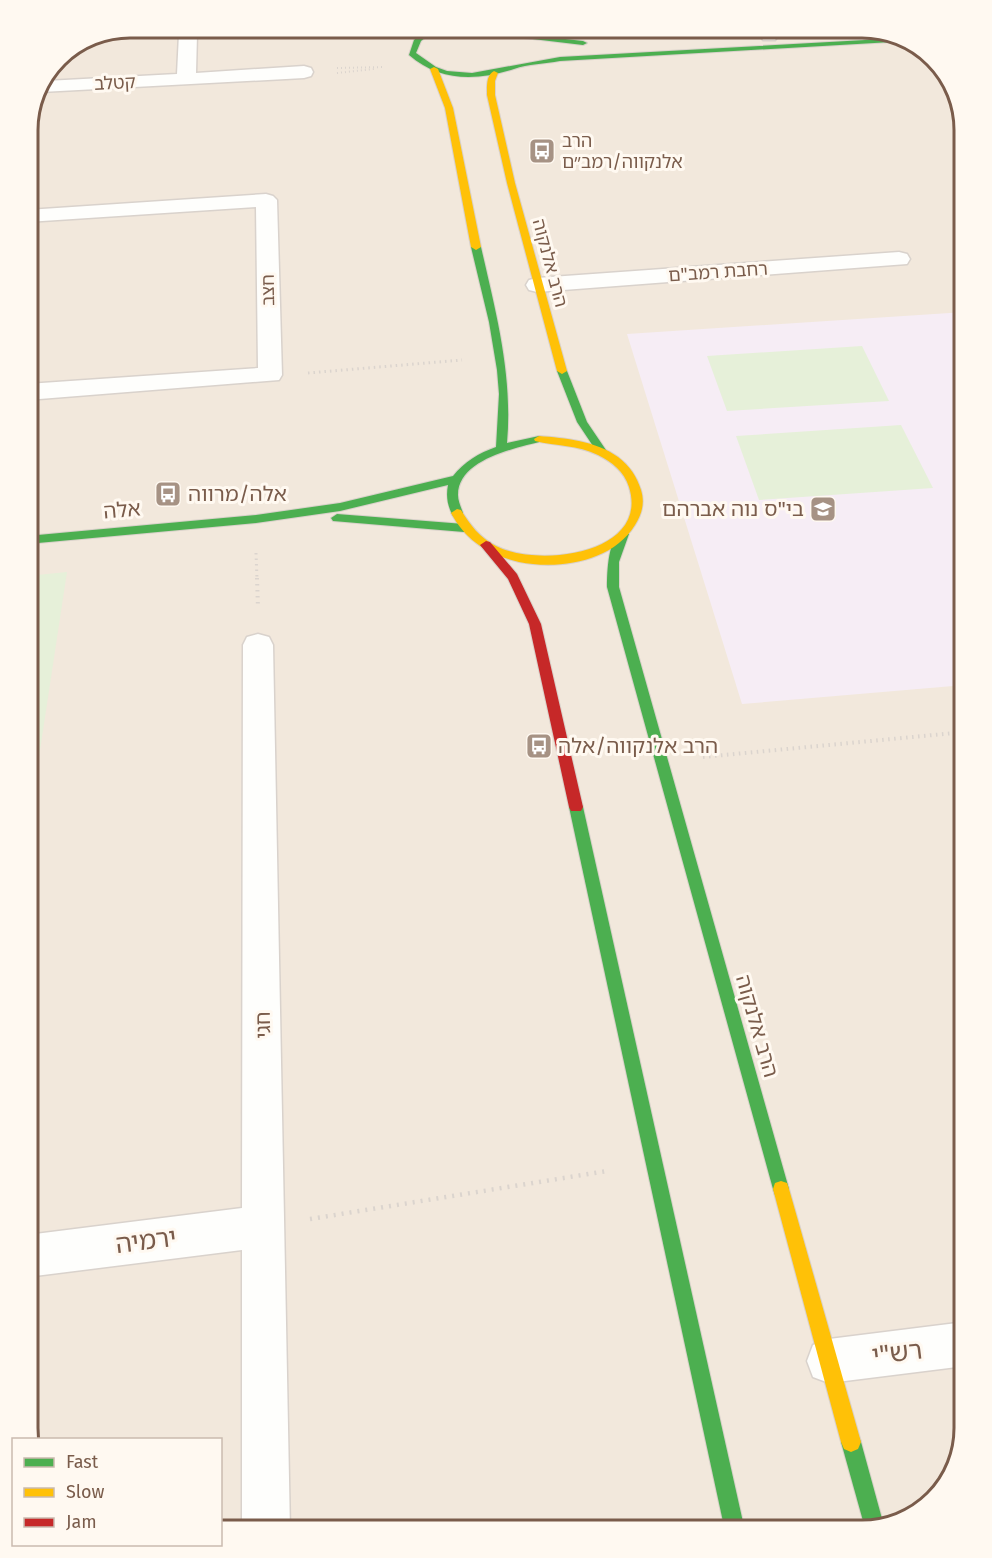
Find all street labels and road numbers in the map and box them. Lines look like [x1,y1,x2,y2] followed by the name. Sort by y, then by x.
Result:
[94,71,136,95] street label: קטלב
[528,216,572,310] street label: הרב אלנקוה
[668,258,768,286] street label: רחבת רמב"ם
[257,274,279,306] street label: חצב
[102,495,142,525] street label: אלה
[730,972,784,1080] street label: הרב אלנקוה
[250,1011,276,1039] street label: חגי
[114,1222,178,1260] street label: ירמיה
[870,1335,924,1371] street label: רש"י

